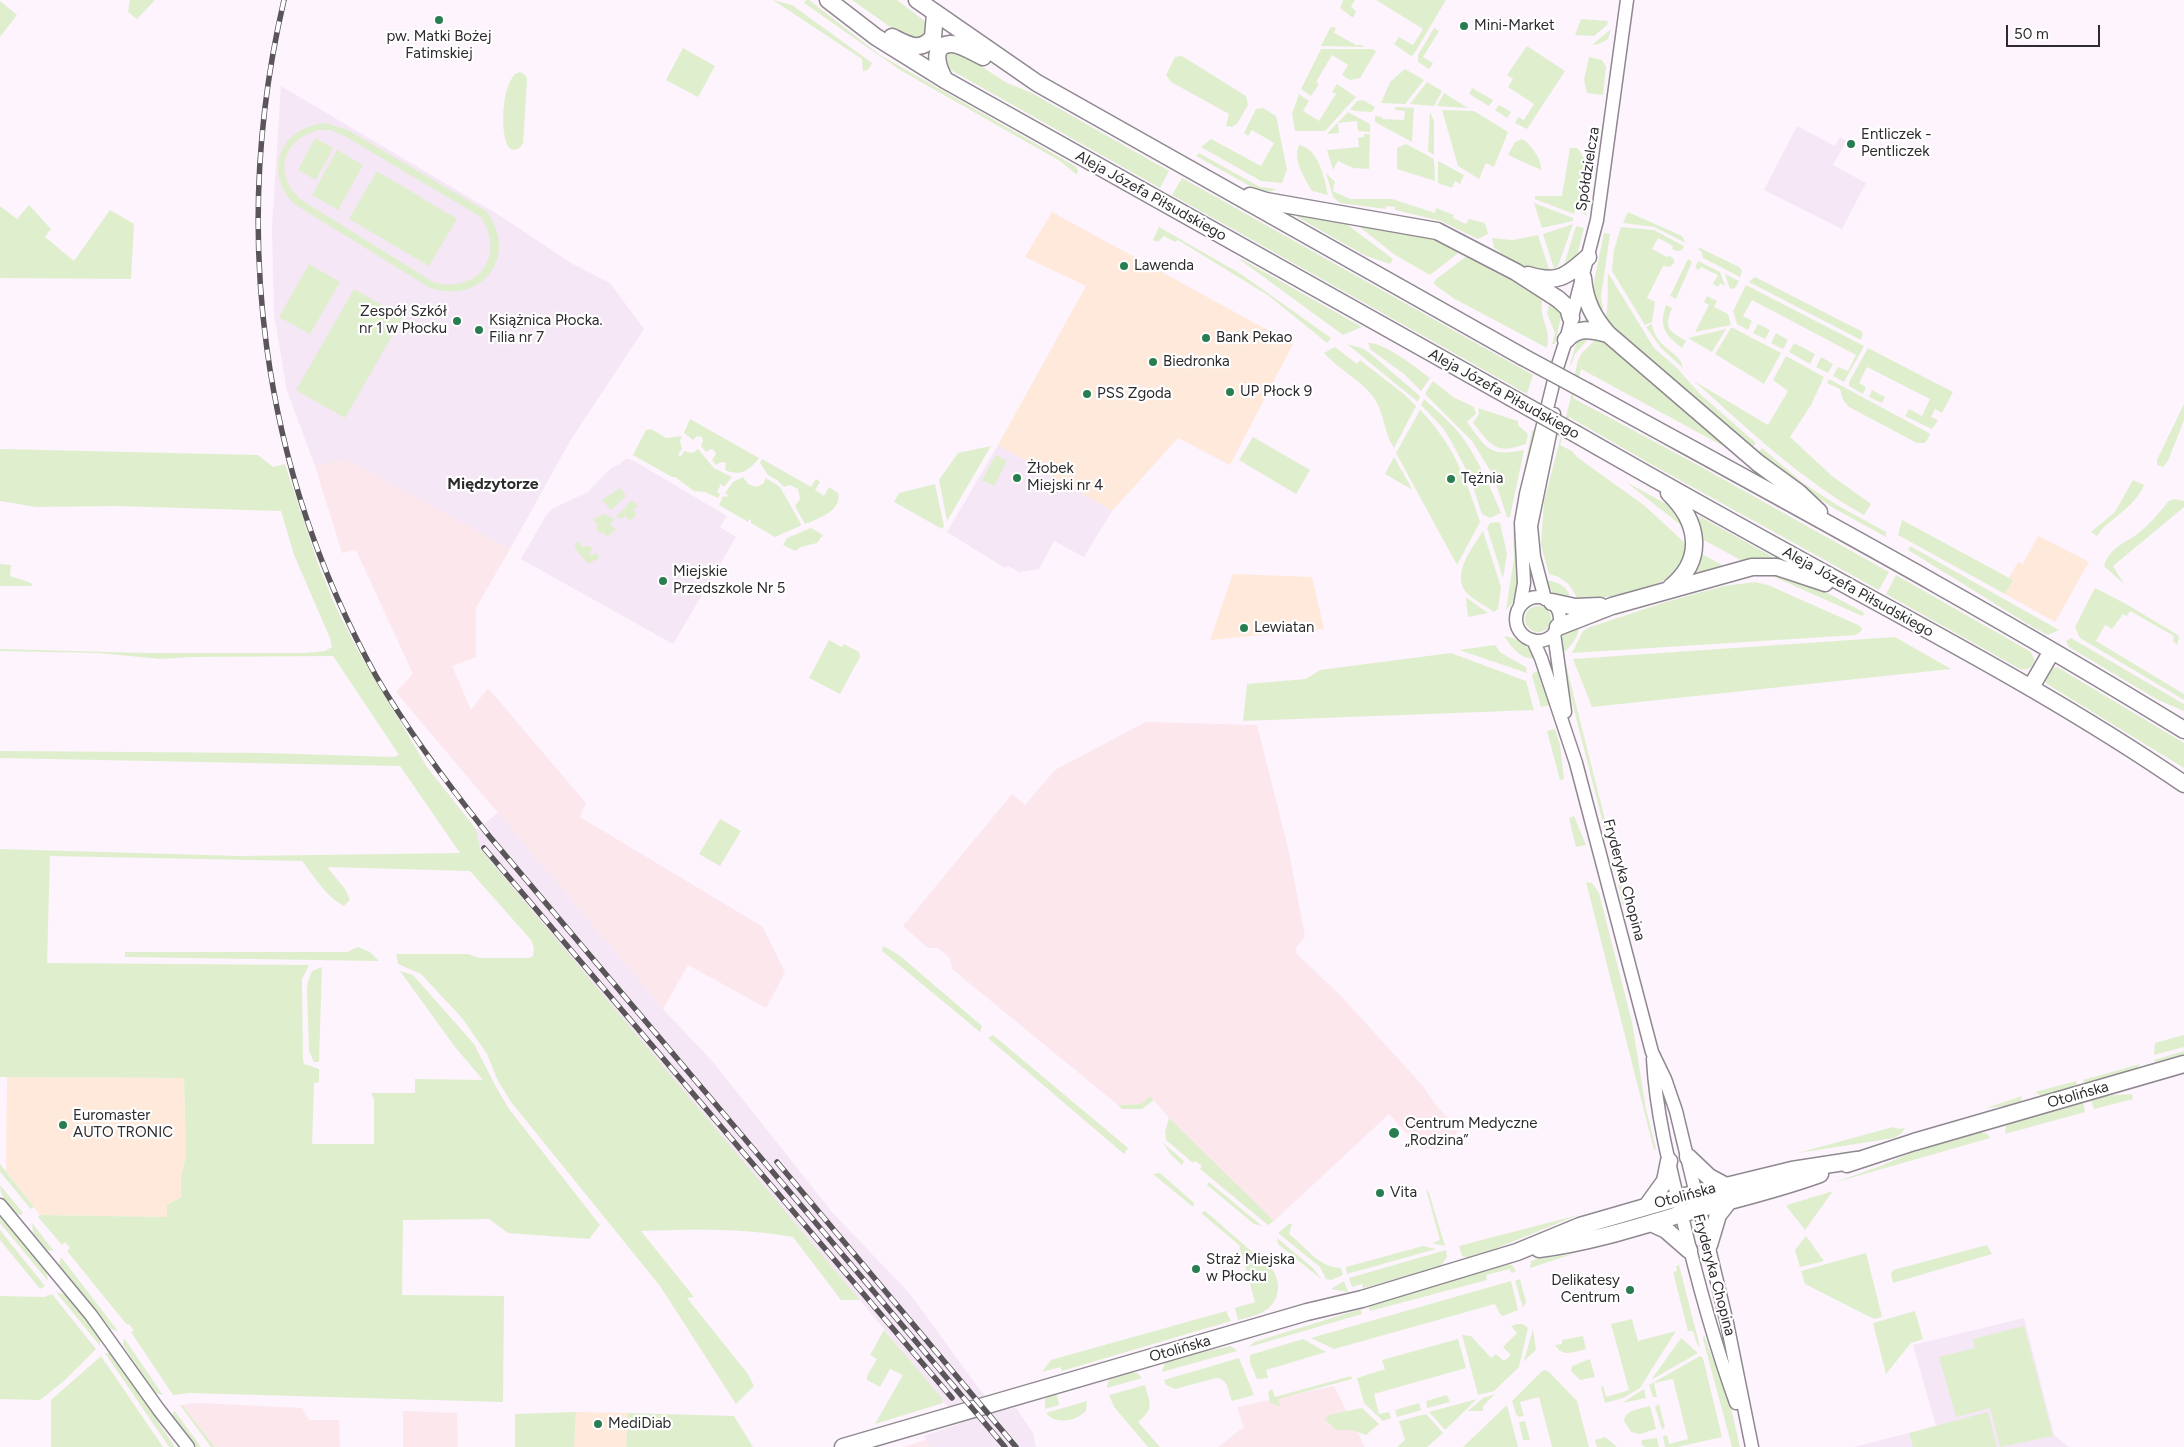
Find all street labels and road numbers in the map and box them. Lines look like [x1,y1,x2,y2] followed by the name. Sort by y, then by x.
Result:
[1572,125,1604,213] street label: Spółdzielcza
[1072,147,1230,245] street label: Aleja Józefa Piłsudskiego
[1425,345,1583,443] street label: Aleja Józefa Piłsudskiego
[1779,543,1937,641] street label: Aleja Józefa Piłsudskiego
[1599,817,1649,943] street label: Fryderyka Chopina
[2045,1078,2111,1112] street label: Otolińska
[1652,1179,1718,1213] street label: Otolińska
[1689,1212,1739,1338] street label: Fryderyka Chopina
[1147,1332,1213,1366] street label: Otolińska

